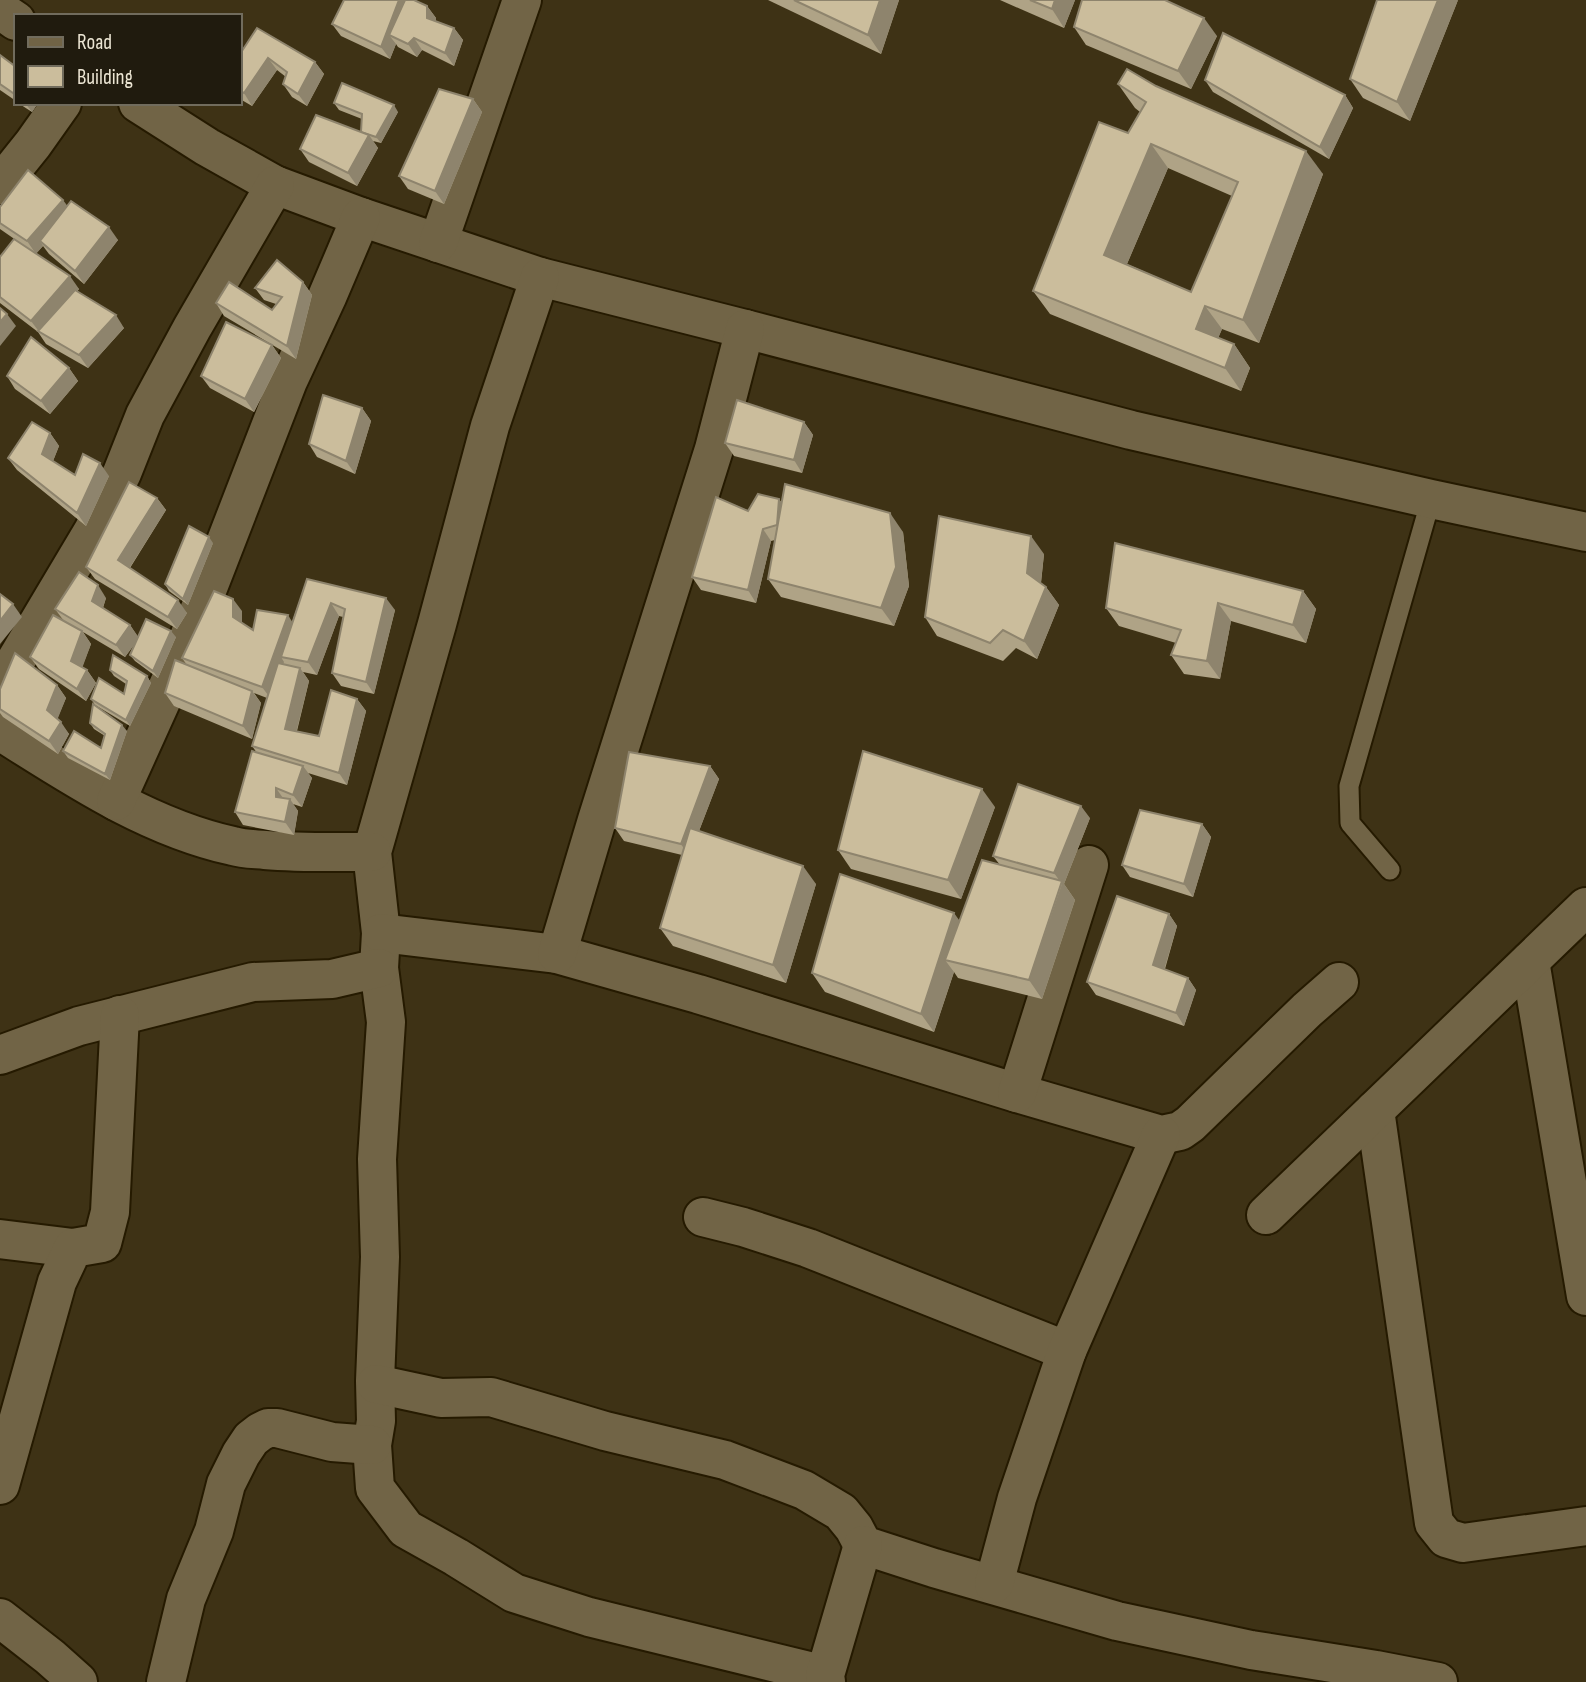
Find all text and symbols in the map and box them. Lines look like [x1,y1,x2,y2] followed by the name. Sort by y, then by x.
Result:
[14,14,242,105] legend
[77,30,112,55] text: Road
[77,65,133,90] text: Building

